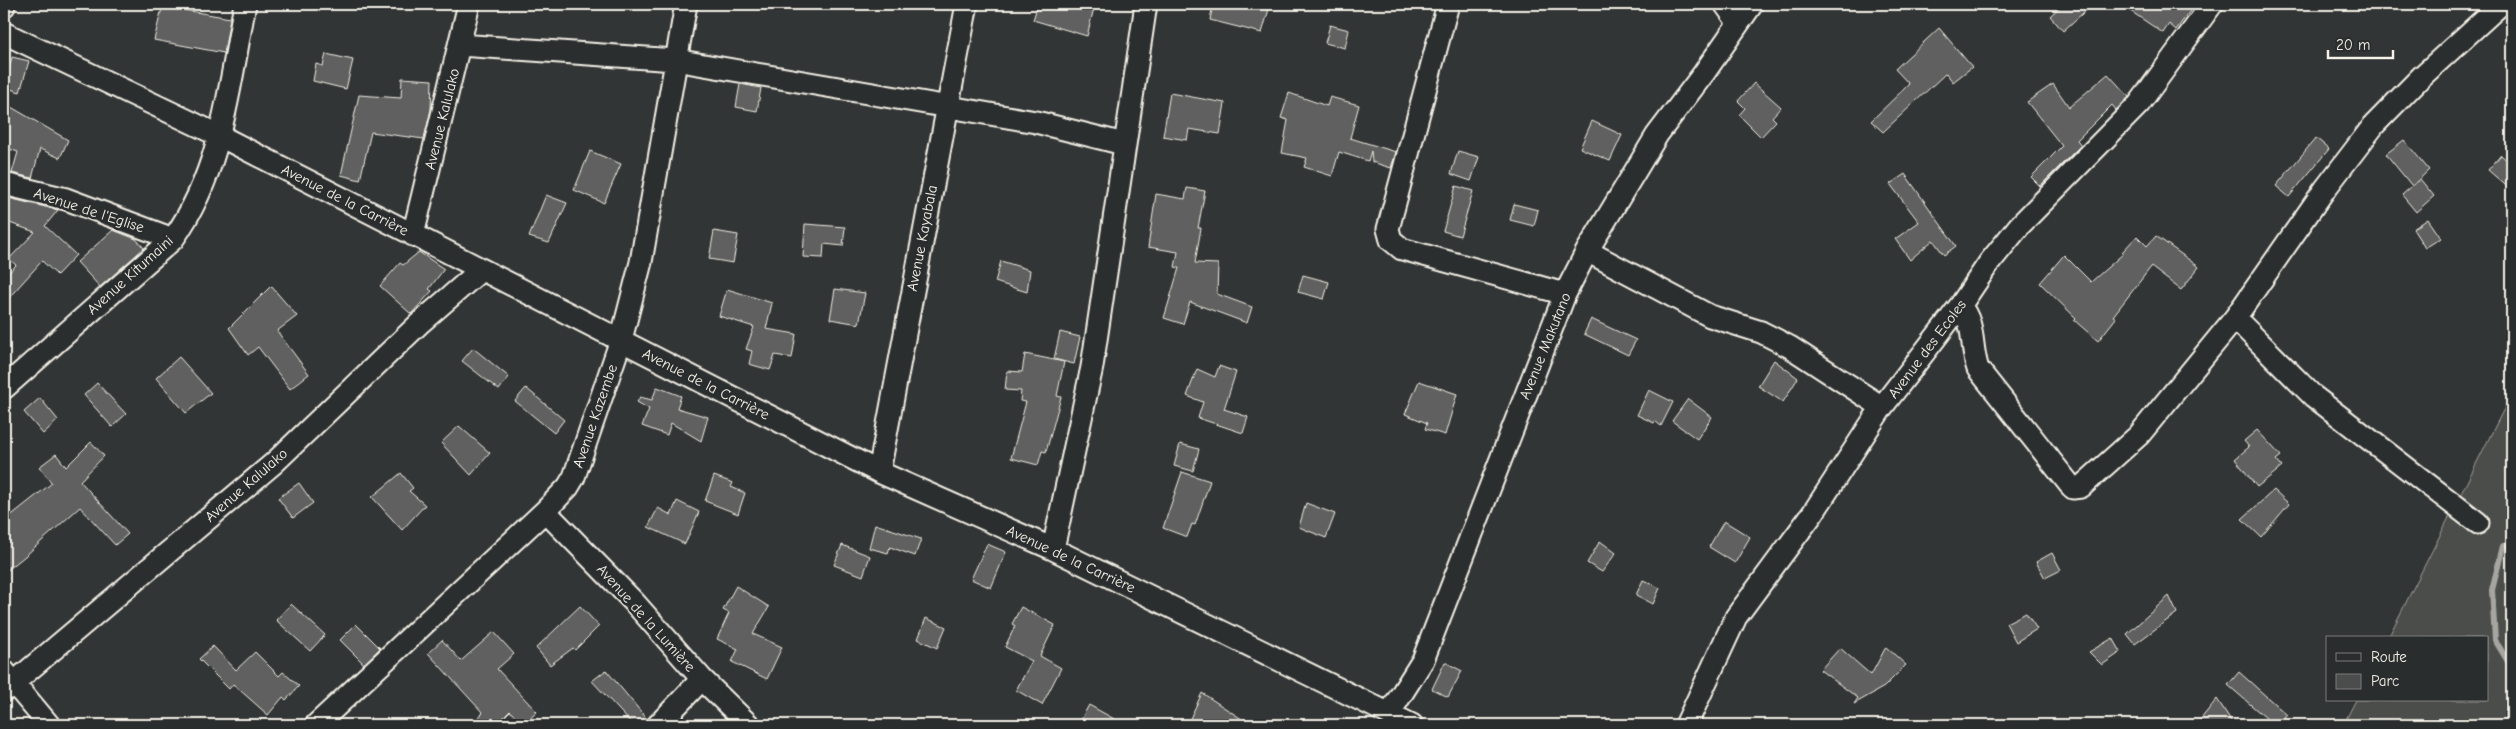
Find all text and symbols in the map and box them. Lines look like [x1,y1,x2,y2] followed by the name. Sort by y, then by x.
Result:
[2328,28,2394,60] scale bar
[2336,36,2370,54] text: 20 m
[421,66,463,171] street label: Avenue Kalulako
[278,160,412,240] street label: Avenue de la Carrière
[903,183,941,293] street label: Avenue Kayabala
[32,184,147,236] street label: Avenue de l'Eglise
[83,232,177,318] street label: Avenue Kitumaini
[1515,290,1575,402] street label: Avenue Makutano
[1884,296,1970,402] street label: Avenue des Ecoles
[639,344,773,424] street label: Avenue de la Carrière
[569,361,621,470] street label: Avenue Kazembe
[201,444,291,526] street label: Avenue Kalulako
[1004,521,1139,597] street label: Avenue de la Carrière
[593,560,699,676] street label: Avenue de la Lumière
[2326,636,2488,702] legend
[2371,648,2407,666] text: Route
[2371,672,2399,690] text: Parc

